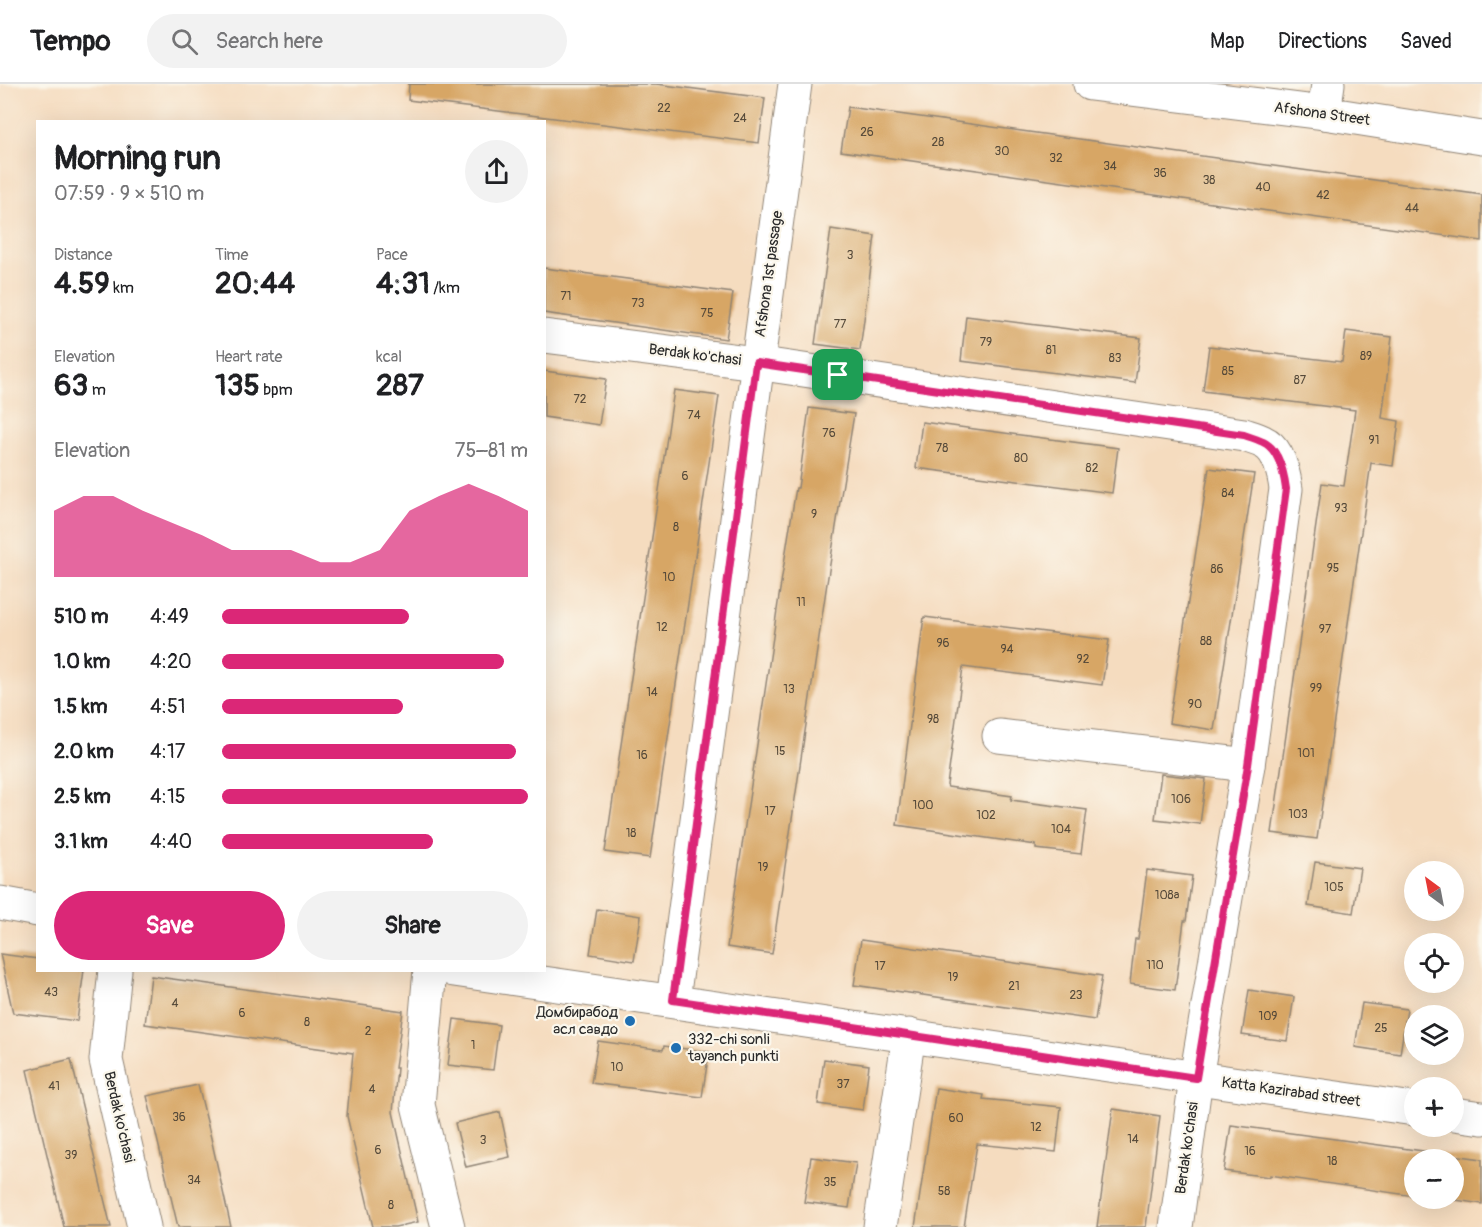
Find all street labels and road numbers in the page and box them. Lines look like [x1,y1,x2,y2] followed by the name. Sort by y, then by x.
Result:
[1273,98,1372,130] street label: Afshona Street
[751,209,787,338] street label: Afshona 1st passage
[648,340,743,370] street label: Berdak ko'chasi
[99,1070,139,1165] street label: Berdak ko'chasi
[1220,1073,1363,1111] street label: Katta Kazirabad street
[1171,1100,1203,1195] street label: Berdak ko'chasi

